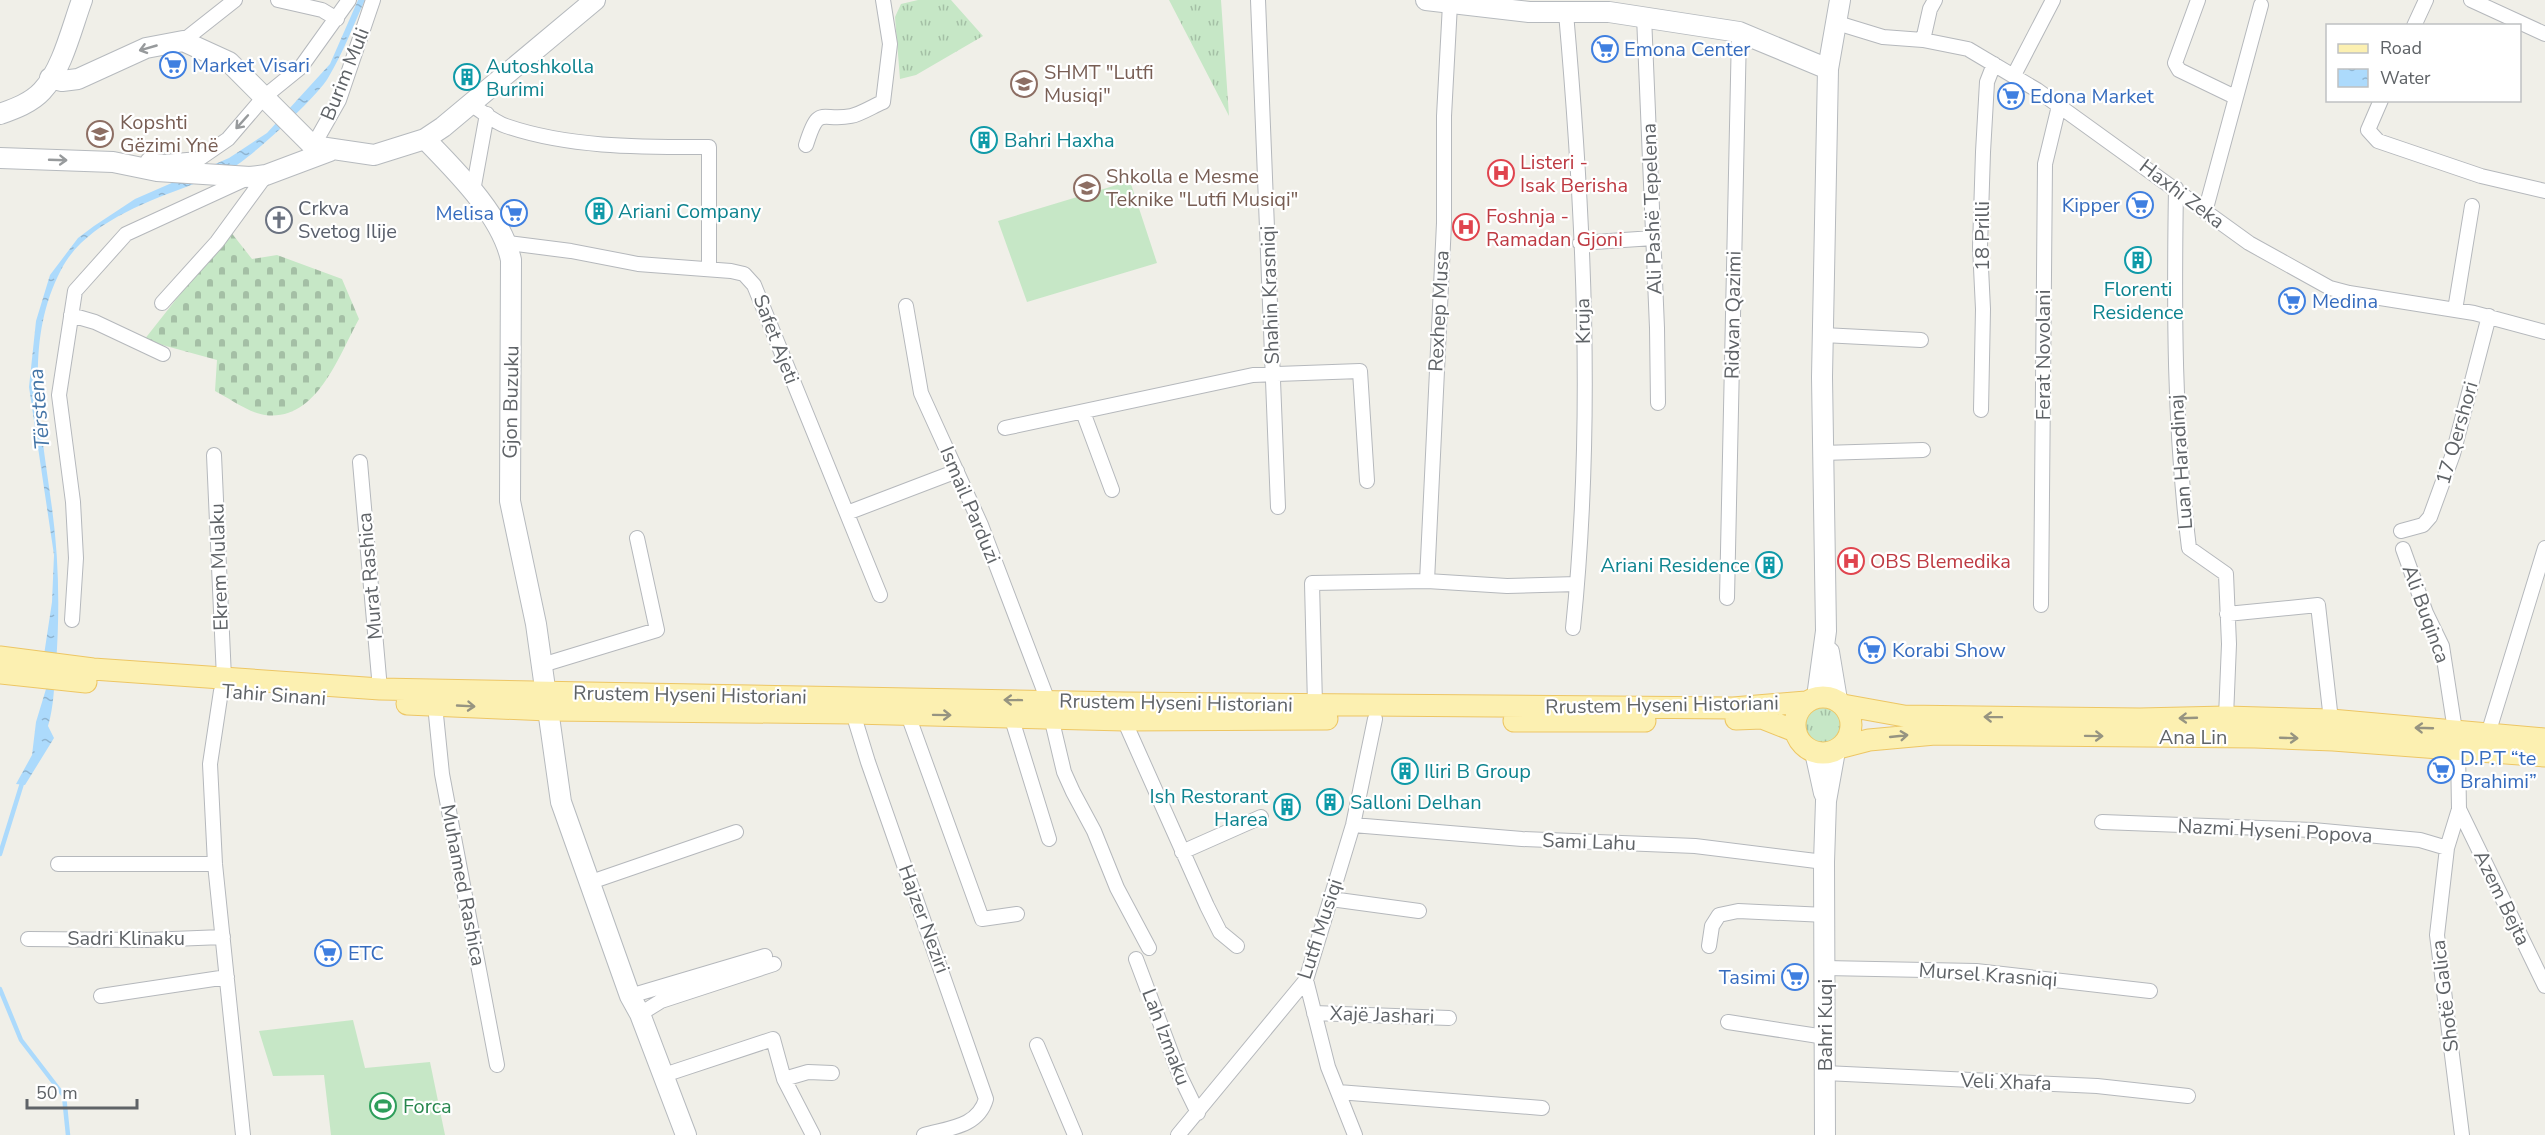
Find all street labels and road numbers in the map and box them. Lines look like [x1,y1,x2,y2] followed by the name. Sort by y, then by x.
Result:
[314,24,376,124] street label: Burim Muli
[1636,123,1668,295] street label: Ali Pashë Tepelena
[2134,153,2230,235] street label: Haxhi Zeka
[1969,201,1996,271] street label: 18 Prilli
[1254,225,1286,365] street label: Shahin Krasniqi
[1422,250,1456,372] street label: Rexhep Musa
[1718,251,1748,379] street label: Ridvan Qazimi
[747,290,805,388] street label: Safet Ajeti
[2030,290,2057,420] street label: Ferat Novolani
[1569,298,1597,344] street label: Kruja
[497,345,525,459] street label: Gjon Buzuku
[2429,378,2485,488] street label: 17 Qershori
[2163,393,2199,531] street label: Luan Haradinaj
[933,442,1007,568] street label: Ismail Parduzi
[203,503,235,631] street label: Ekrem Mulaku
[351,511,389,641] street label: Murat Rashica
[2396,561,2456,667] street label: Ali Buqinca
[221,678,327,712] street label: Tahir Sinani
[573,679,807,711] street label: Rrustem Hyseni Historiani
[1059,687,1293,719] street label: Rrustem Hyseni Historiani
[1545,689,1779,721] street label: Rrustem Hyseni Historiani
[2159,724,2227,751] street label: Ana Lin
[434,802,492,968] street label: Muhamed Rashica
[2177,812,2373,850] street label: Nazmi Hyseni Popova
[1542,827,1636,857] street label: Sami Lahu
[2467,846,2537,950] street label: Azem Bejta
[892,861,956,977] street label: Hajzer Neziri
[1291,875,1349,983] street label: Lutfi Musiqi
[67,925,185,952] street label: Sadri Klinaku
[2425,938,2465,1054] street label: Shotë Galica
[1918,957,2058,993] street label: Mursel Krasniqi
[1812,979,1839,1071] street label: Bahri Kuqi
[1135,985,1197,1089] street label: Lah Izmaku
[1329,1000,1435,1030] street label: Xajë Jashari
[1959,1067,2052,1097] street label: Veli Xhafa

